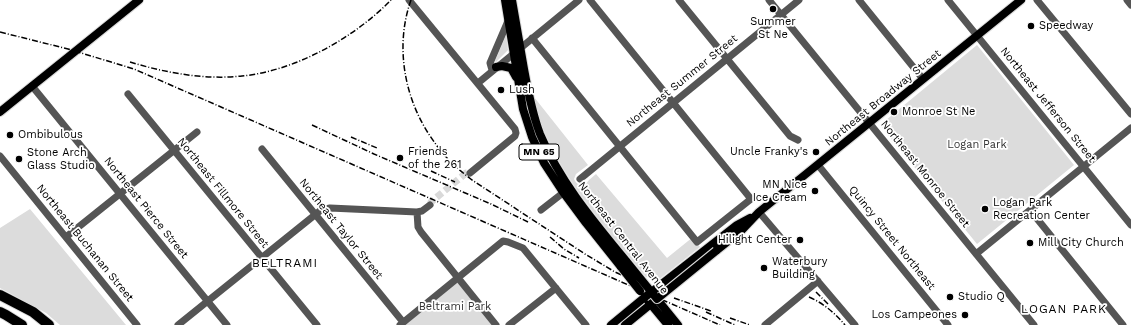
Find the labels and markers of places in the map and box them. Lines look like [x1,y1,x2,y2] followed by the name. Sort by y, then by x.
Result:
[768,4,778,14] marker: Summer St Ne
[750,15,796,41] place label: Summer St Ne
[1039,19,1093,33] place label: Speedway
[1026,21,1036,31] marker: Speedway
[509,83,535,97] place label: Lush
[496,85,506,95] marker: Lush
[902,105,975,119] place label: Monroe St Ne
[889,107,899,117] marker: Monroe St Ne
[18,128,83,142] place label: Ombibulous
[5,130,15,140] marker: Ombibulous
[408,145,461,171] place label: Friends of the 261
[730,145,808,159] place label: Uncle Franky's
[27,146,95,172] place label: Stone Arch Glass Studio
[811,147,821,157] marker: Uncle Franky's
[395,153,405,163] marker: Friends of the 261
[14,154,24,164] marker: Stone Arch Glass Studio
[753,178,807,204] place label: MN Nice Ice Cream
[810,186,820,196] marker: MN Nice Ice Cream
[993,196,1090,222] place label: Logan Park Recreation Center
[980,204,990,214] marker: Logan Park Recreation Center
[718,233,792,247] place label: Hilight Center
[795,235,805,245] marker: Hilight Center
[1038,236,1124,250] place label: Mill City Church
[1025,238,1035,248] marker: Mill City Church
[772,255,827,281] place label: Waterbury Building
[759,263,769,273] marker: Waterbury Building
[958,290,1005,304] place label: Studio Q
[945,292,955,302] marker: Studio Q
[871,308,957,322] place label: Los Campeones
[960,310,970,320] marker: Los Campeones

